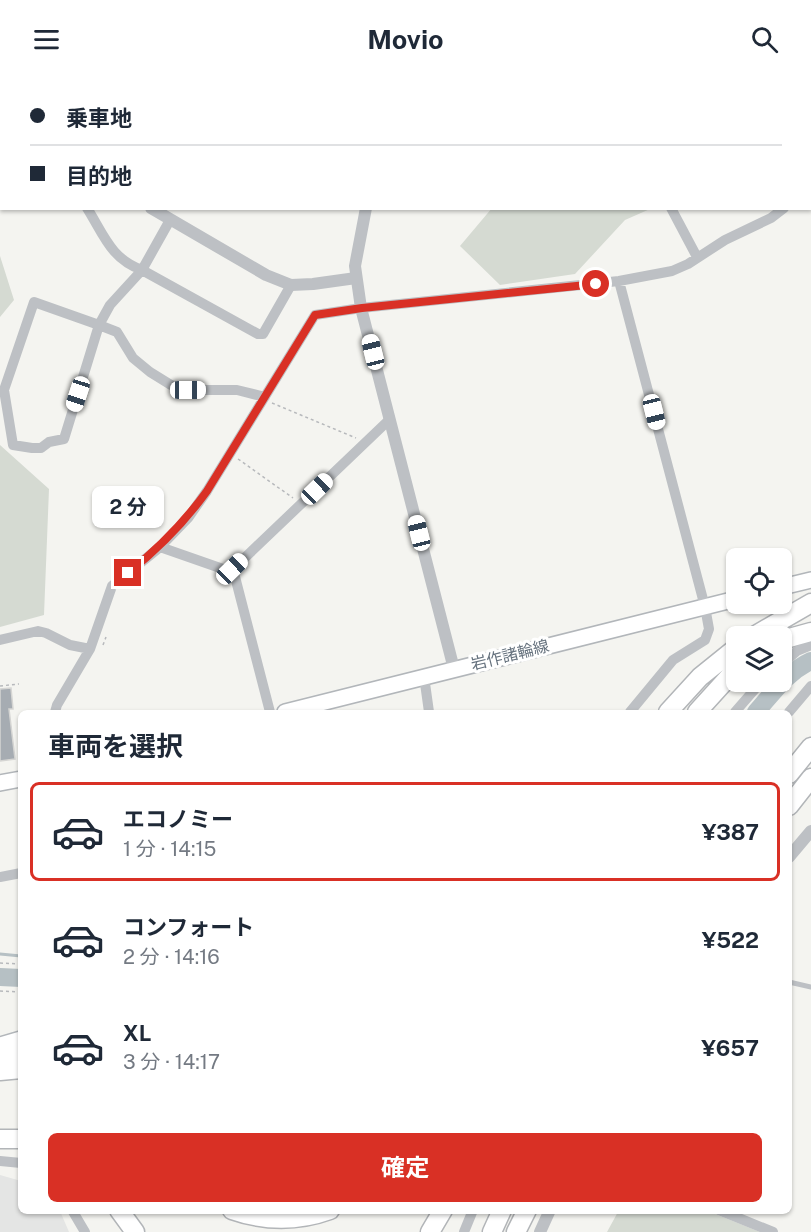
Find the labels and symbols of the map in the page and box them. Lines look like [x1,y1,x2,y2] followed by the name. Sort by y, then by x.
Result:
[582,270,609,297] route start
[360,332,386,372] car
[64,374,92,414] car
[170,381,206,399] car
[641,392,667,432] car
[298,470,336,508] car
[92,486,164,528] callout: 2 分
[406,513,432,553] car
[213,550,251,588] car
[114,559,141,586] route end
[469,636,551,674] street label: 岩作諸輪線

